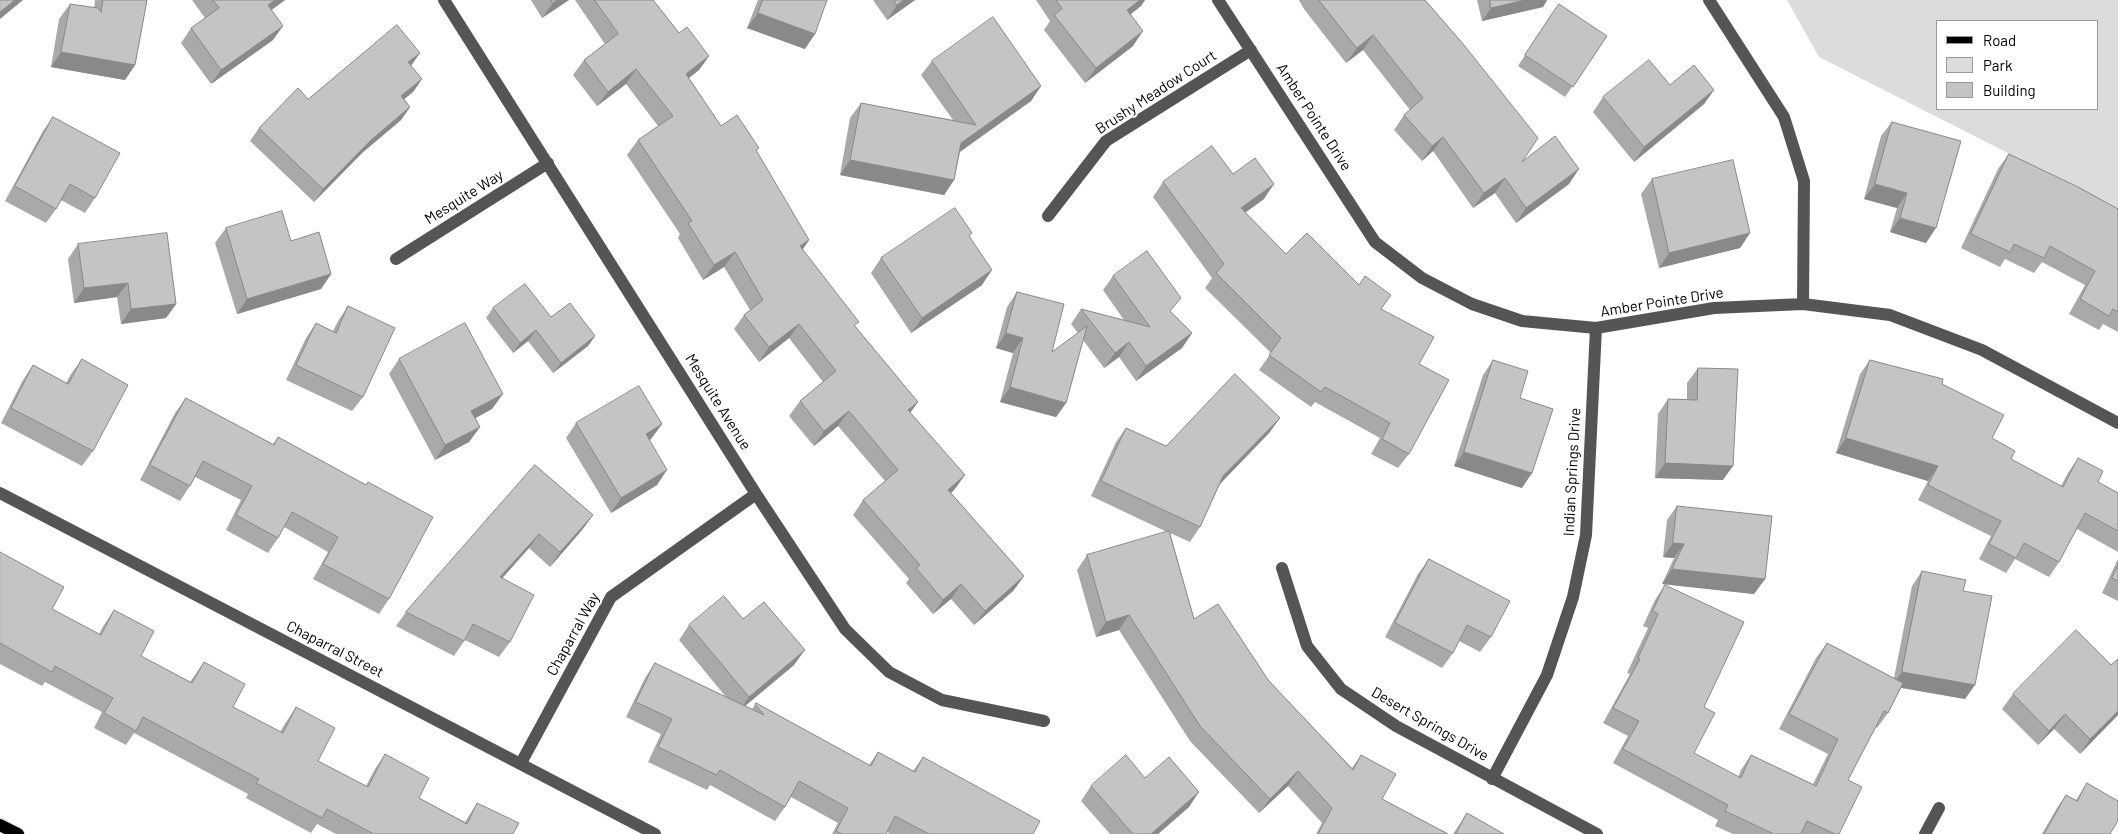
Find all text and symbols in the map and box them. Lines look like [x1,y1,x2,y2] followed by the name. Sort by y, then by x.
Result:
[1936,20,2098,110] legend
[1983,31,2016,49] text: Road
[1092,46,1220,138] street label: Brushy Meadow Court
[1983,56,2012,74] text: Park
[1273,60,1355,174] street label: Amber Pointe Drive
[1983,81,2036,99] text: Building
[421,166,507,228] street label: Mesquite Way
[1599,283,1725,321] street label: Amber Pointe Drive
[681,351,755,453] street label: Mesquite Avenue
[1560,407,1584,537] street label: Indian Springs Drive
[543,589,603,679] street label: Chaparral Way
[283,617,387,681] street label: Chaparral Street
[1368,683,1492,765] street label: Desert Springs Drive

